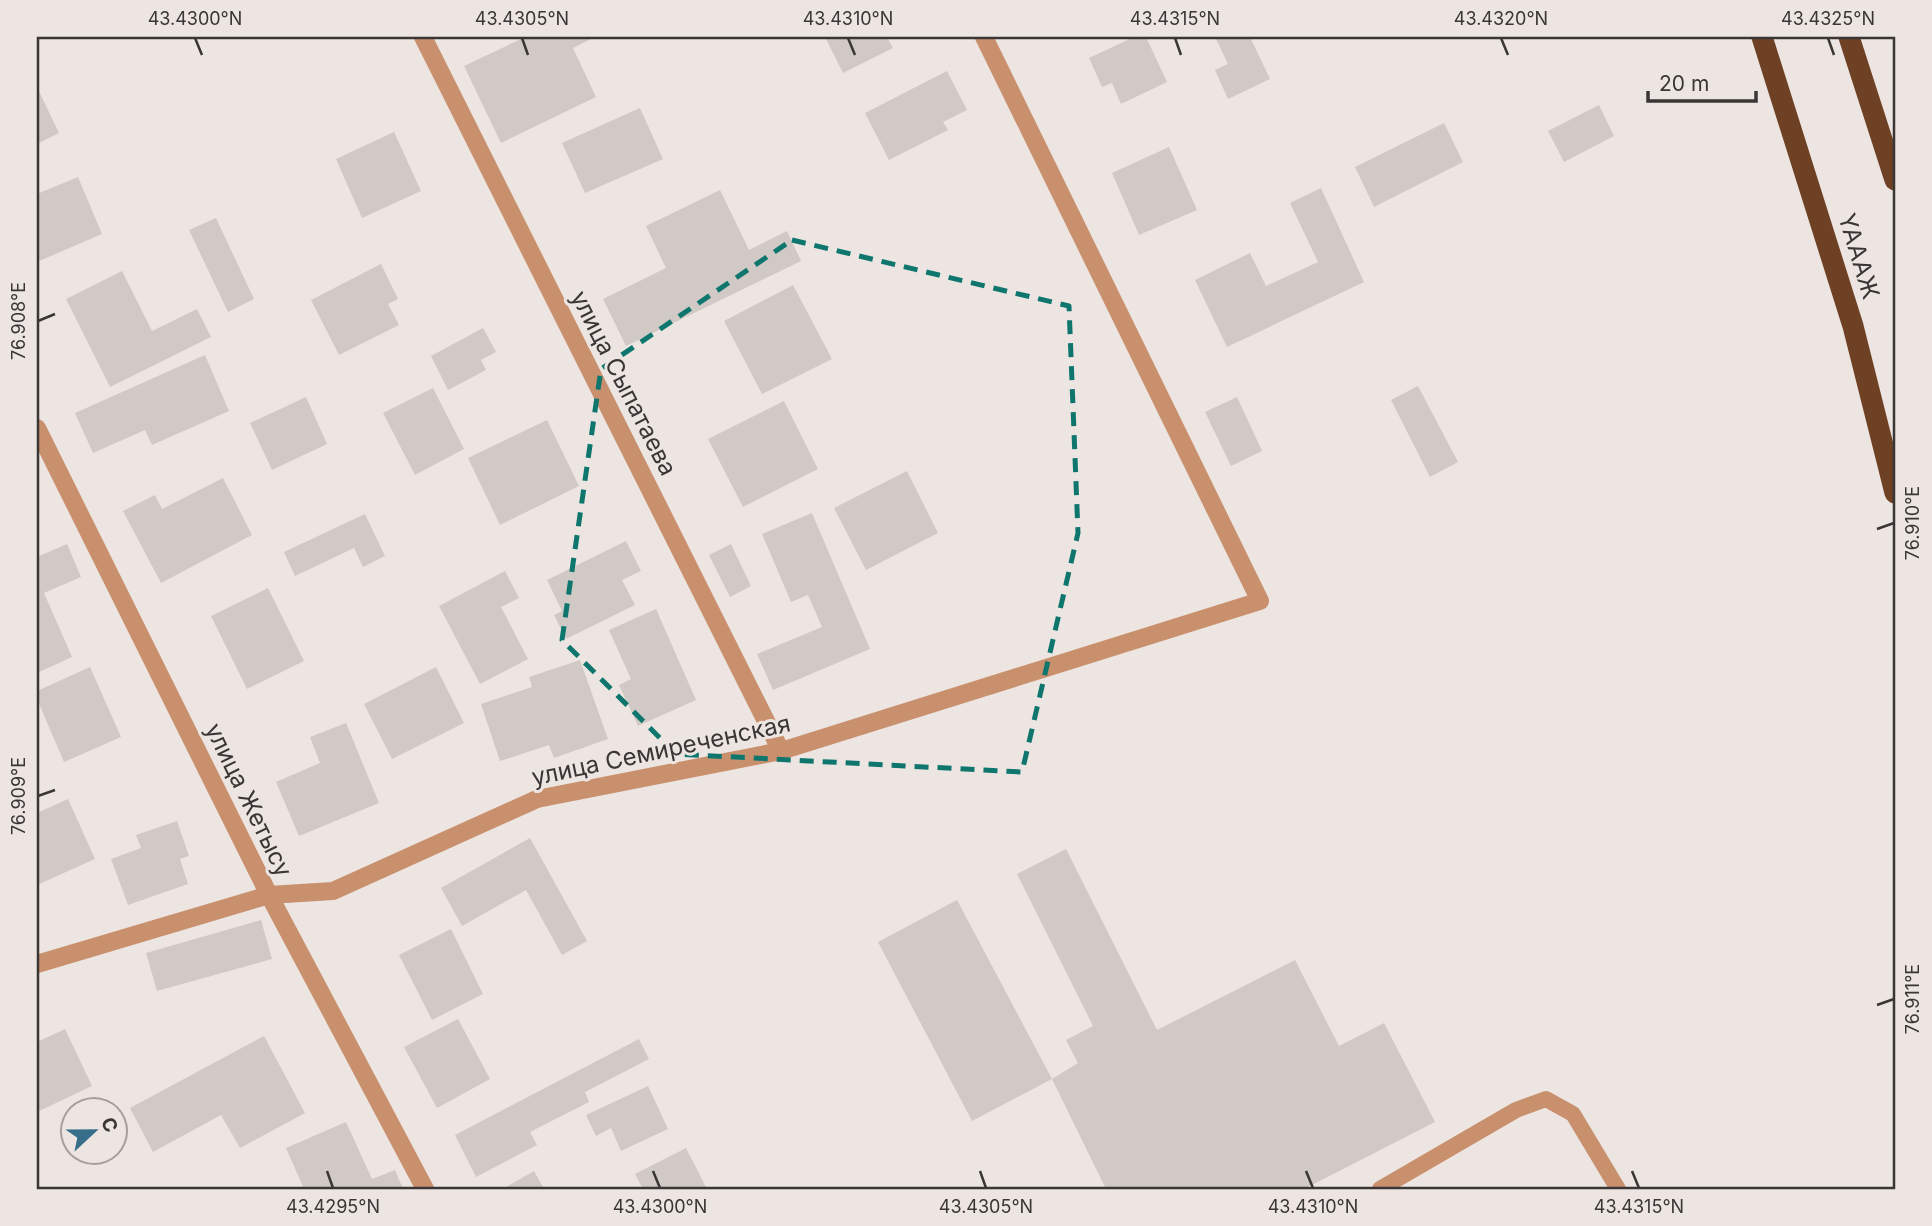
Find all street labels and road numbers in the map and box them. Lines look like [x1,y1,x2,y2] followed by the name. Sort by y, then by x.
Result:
[1832,210,1886,302] street label: ҮАААЖ
[565,286,683,480] street label: улица Сыпатаева
[529,708,793,792] street label: улица Семиреченская
[199,718,299,882] street label: улица Жетысу

